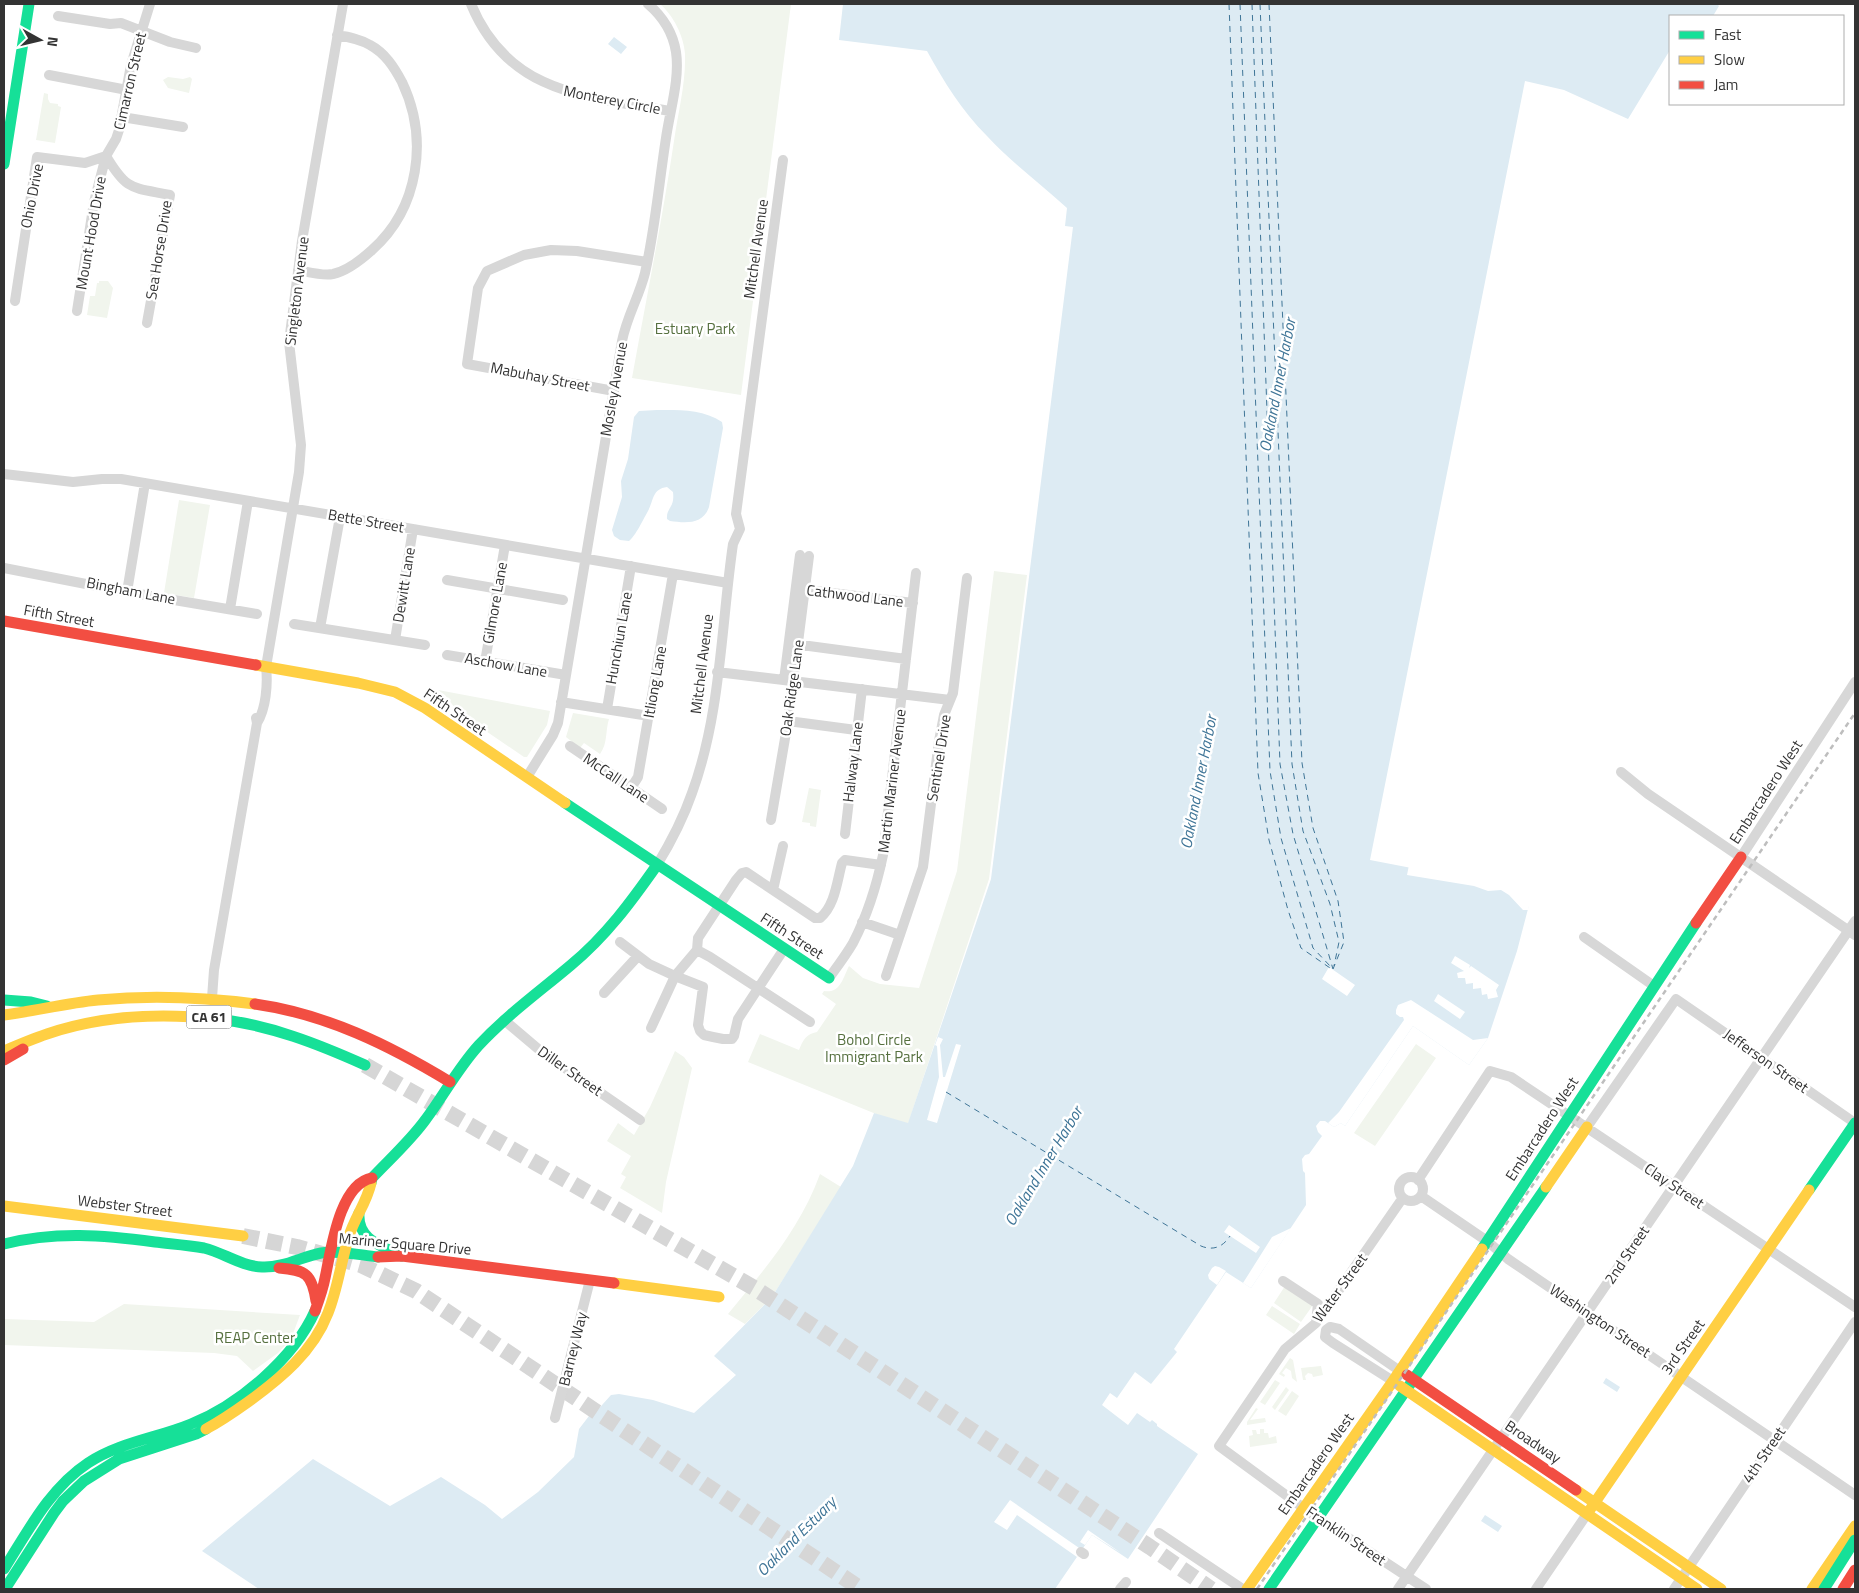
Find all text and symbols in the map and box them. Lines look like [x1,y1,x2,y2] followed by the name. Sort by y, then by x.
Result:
[15,15,65,65] north arrow
[1669,15,1844,105] legend
[1714,23,1742,46] text: Fast
[107,29,152,132] street label: Cimarron Street
[42,36,64,48] text: N
[1714,48,1745,71] text: Slow
[1714,73,1738,96] text: Jam
[562,79,663,120] street label: Monterey Circle
[14,162,49,230] street label: Ohio Drive
[69,174,112,291] street label: Mount Hood Drive
[737,198,774,300] street label: Mitchell Avenue
[139,199,178,301] street label: Sea Horse Drive
[278,235,315,347] street label: Singleton Avenue
[1252,314,1302,454] water label: Oakland Inner Harbor
[655,317,735,340] park label: Estuary Park
[594,340,633,438] street label: Mosley Avenue
[488,356,592,398] street label: Mabuhay Street
[326,503,407,539] street label: Bette Street
[386,546,421,624] street label: Dewitt Lane
[476,560,513,646] street label: Gilmore Lane
[85,571,177,610] street label: Bingham Lane
[805,578,905,613] street label: Cathwood Lane
[599,590,638,686] street label: Hunchiun Lane
[22,598,97,633] street label: Fifth Street
[684,613,719,715] street label: Mitchell Avenue
[773,638,810,738] street label: Oak Ridge Lane
[637,644,672,720] street label: Itliong Lane
[463,646,549,683] street label: Aschow Lane
[419,682,492,742] street label: Fifth Street
[871,708,912,854] street label: Martin Mariner Avenue
[1173,711,1223,851] water label: Oakland Inner Harbor
[920,713,957,803] street label: Sentinel Drive
[836,720,869,803] street label: Halway Lane
[1723,735,1808,848] street label: Embarcadero West
[579,747,654,808] street label: McCall Lane
[756,906,829,965] street label: Fifth Street
[186,1006,232,1028] road number: CA 61
[1719,1023,1814,1099] street label: Jefferson Street
[825,1028,923,1068] park label: Bohol Circle Immigrant Park
[533,1040,608,1102] street label: Diller Street
[1499,1072,1584,1185] street label: Embarcadero West
[998,1100,1089,1230] water label: Oakland Inner Harbor
[1640,1157,1710,1215] street label: Clay Street
[76,1188,175,1223] street label: Webster Street
[1598,1220,1655,1289] street label: 2nd Street
[338,1226,472,1261] street label: Mariner Square Drive
[1307,1248,1373,1327] street label: Water Street
[1545,1278,1656,1363] street label: Washington Street
[552,1309,593,1388] street label: Barney Way
[1655,1314,1711,1379] street label: 3rd Street
[215,1326,295,1349] park label: REAP Center
[1272,1407,1360,1519] street label: Embarcadero West
[1500,1414,1566,1469] street label: Broadway
[1736,1421,1791,1488] street label: 4th Street
[751,1489,843,1581] water label: Oakland Estuary
[1302,1500,1392,1571] street label: Franklin Street

